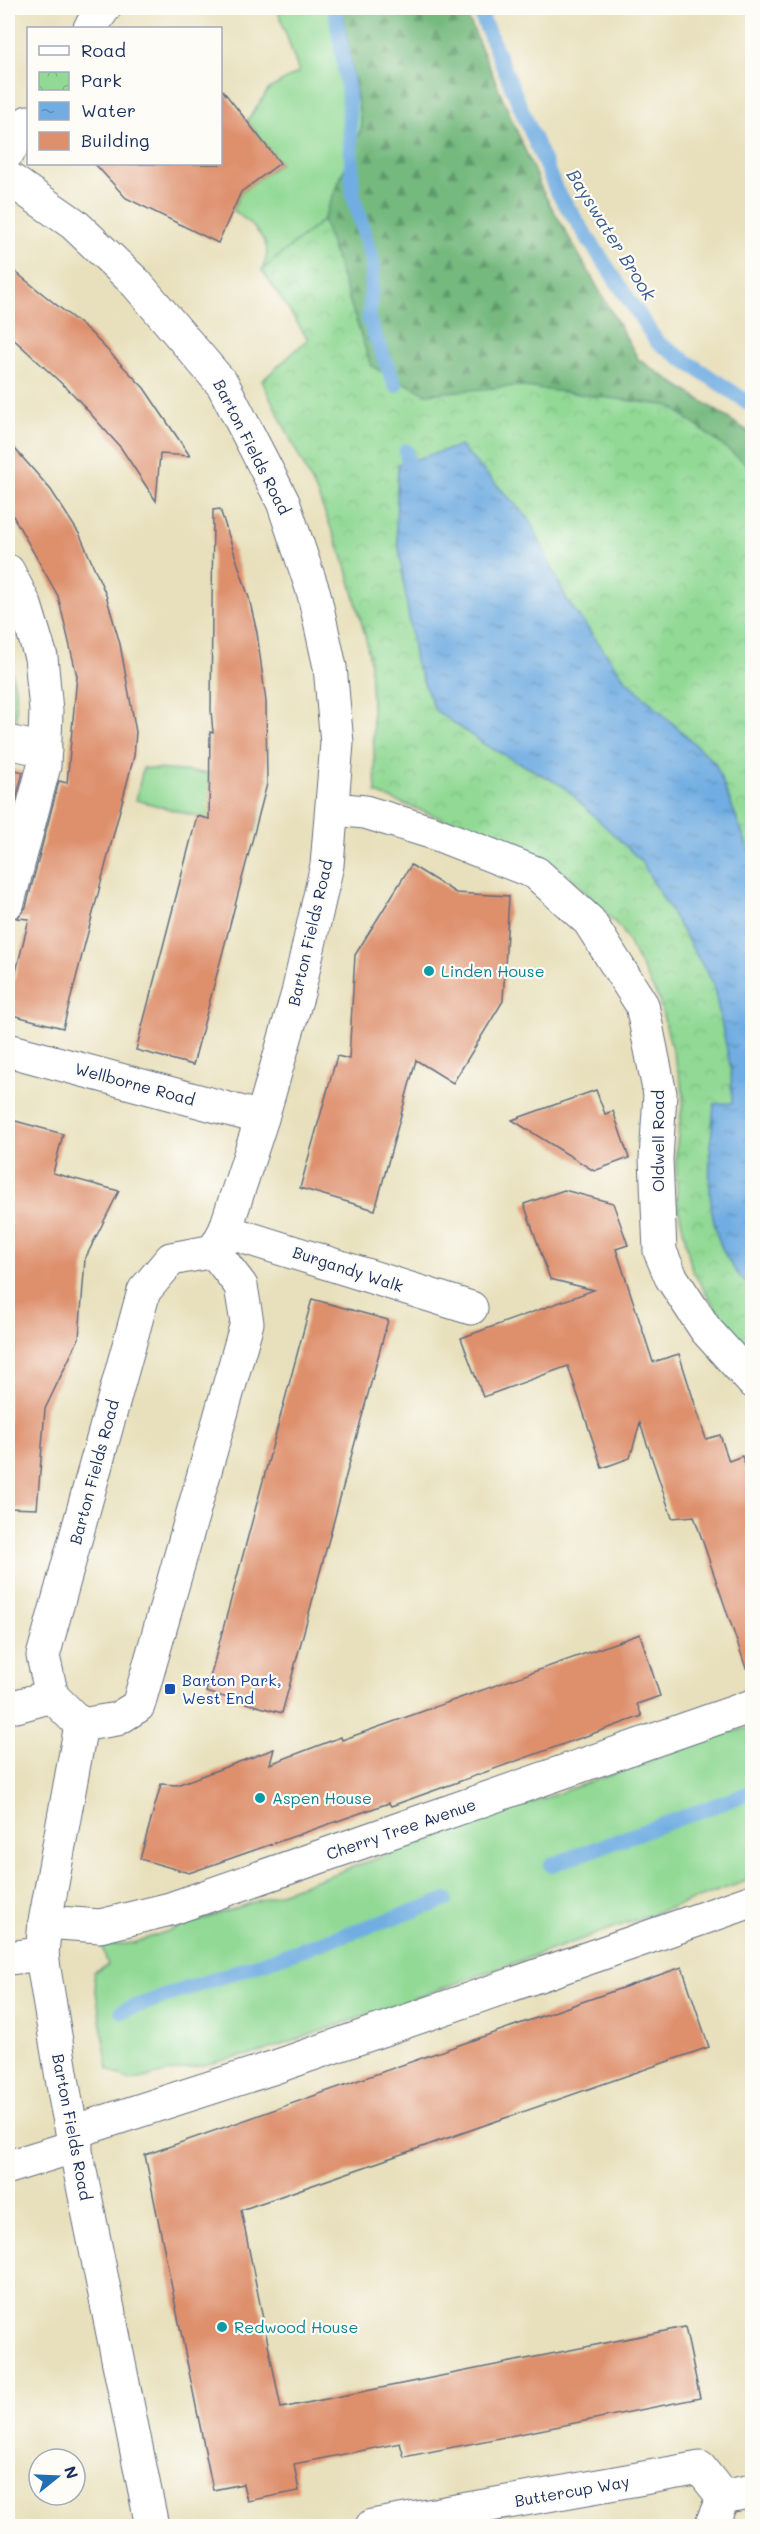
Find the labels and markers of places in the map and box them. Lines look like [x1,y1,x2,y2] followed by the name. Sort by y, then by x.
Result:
[441,960,545,981] place label: Linden House
[422,964,436,978] marker: Linden House
[182,1669,282,1708] place label: Barton Park, West End
[163,1682,177,1696] marker: Barton Park, West End
[272,1787,372,1808] place label: Aspen House
[253,1791,267,1805] marker: Aspen House
[234,2316,358,2337] place label: Redwood House
[215,2320,229,2334] marker: Redwood House

